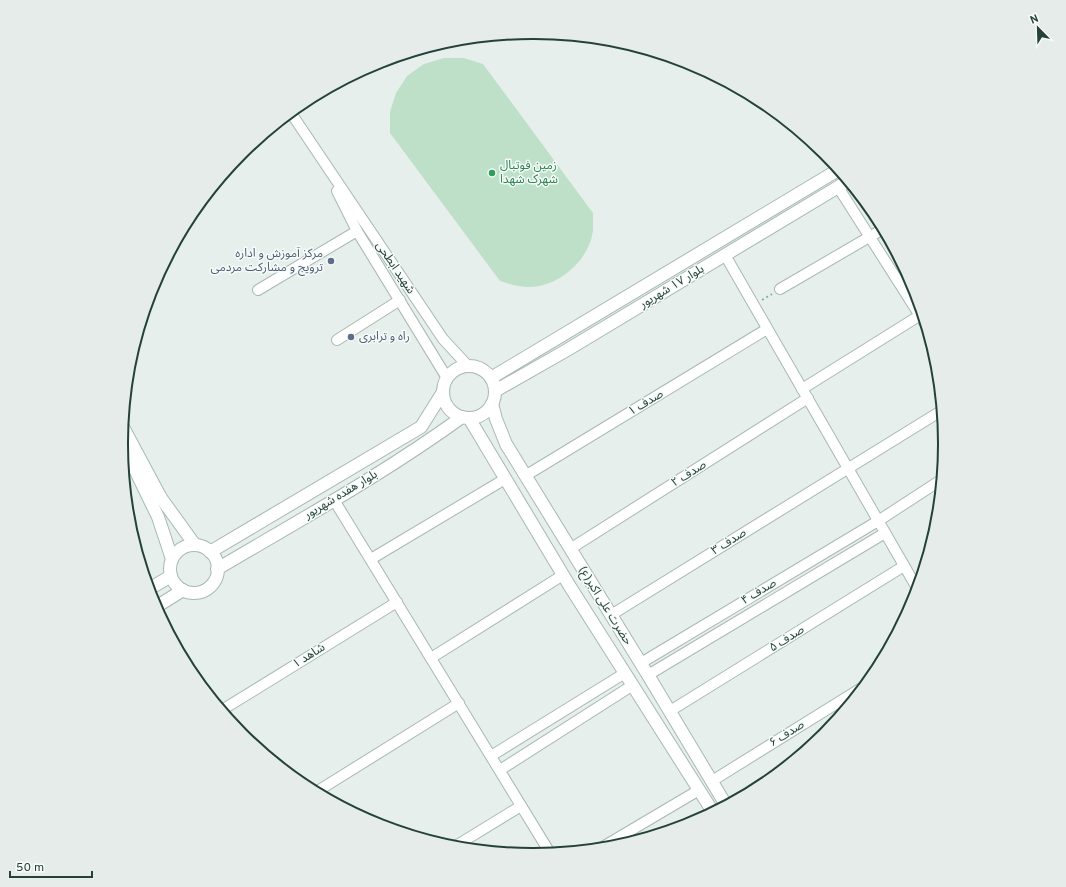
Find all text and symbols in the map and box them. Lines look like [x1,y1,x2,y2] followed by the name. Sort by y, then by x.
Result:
[1018,8,1058,48] north arrow
[1028,12,1041,28] text: N
[500,158,558,188] place label: زمین فوتبال شهرک شهدا
[487,168,497,178] marker: زمین فوتبال شهرک شهدا
[372,239,418,297] street label: شهید ابطحی
[211,246,323,276] place label: مرکز آموزش و اداره ترویج و مشارکت مردمی
[326,256,336,266] marker: مرکز آموزش و اداره ترویج و مشارکت مردمی
[636,261,707,313] street label: بلوار ۱۷ شهریور
[359,329,410,345] place label: راه و ترابری
[346,332,356,342] marker: راه و ترابری
[625,386,667,420] street label: صدف ۱
[668,457,710,491] street label: صدف ۲
[300,467,381,524] street label: بلوار هفده شهریور
[708,525,750,559] street label: صدف ۳
[574,564,636,648] street label: حضرت علی اکبر(ع)
[738,575,780,609] street label: صدف ۴
[766,622,808,656] street label: صدف ۵
[290,640,328,672] street label: شاهد ۱
[766,717,808,751] street label: صدف ۶
[10,853,92,879] scale bar
[16,860,44,876] text: 50 m

